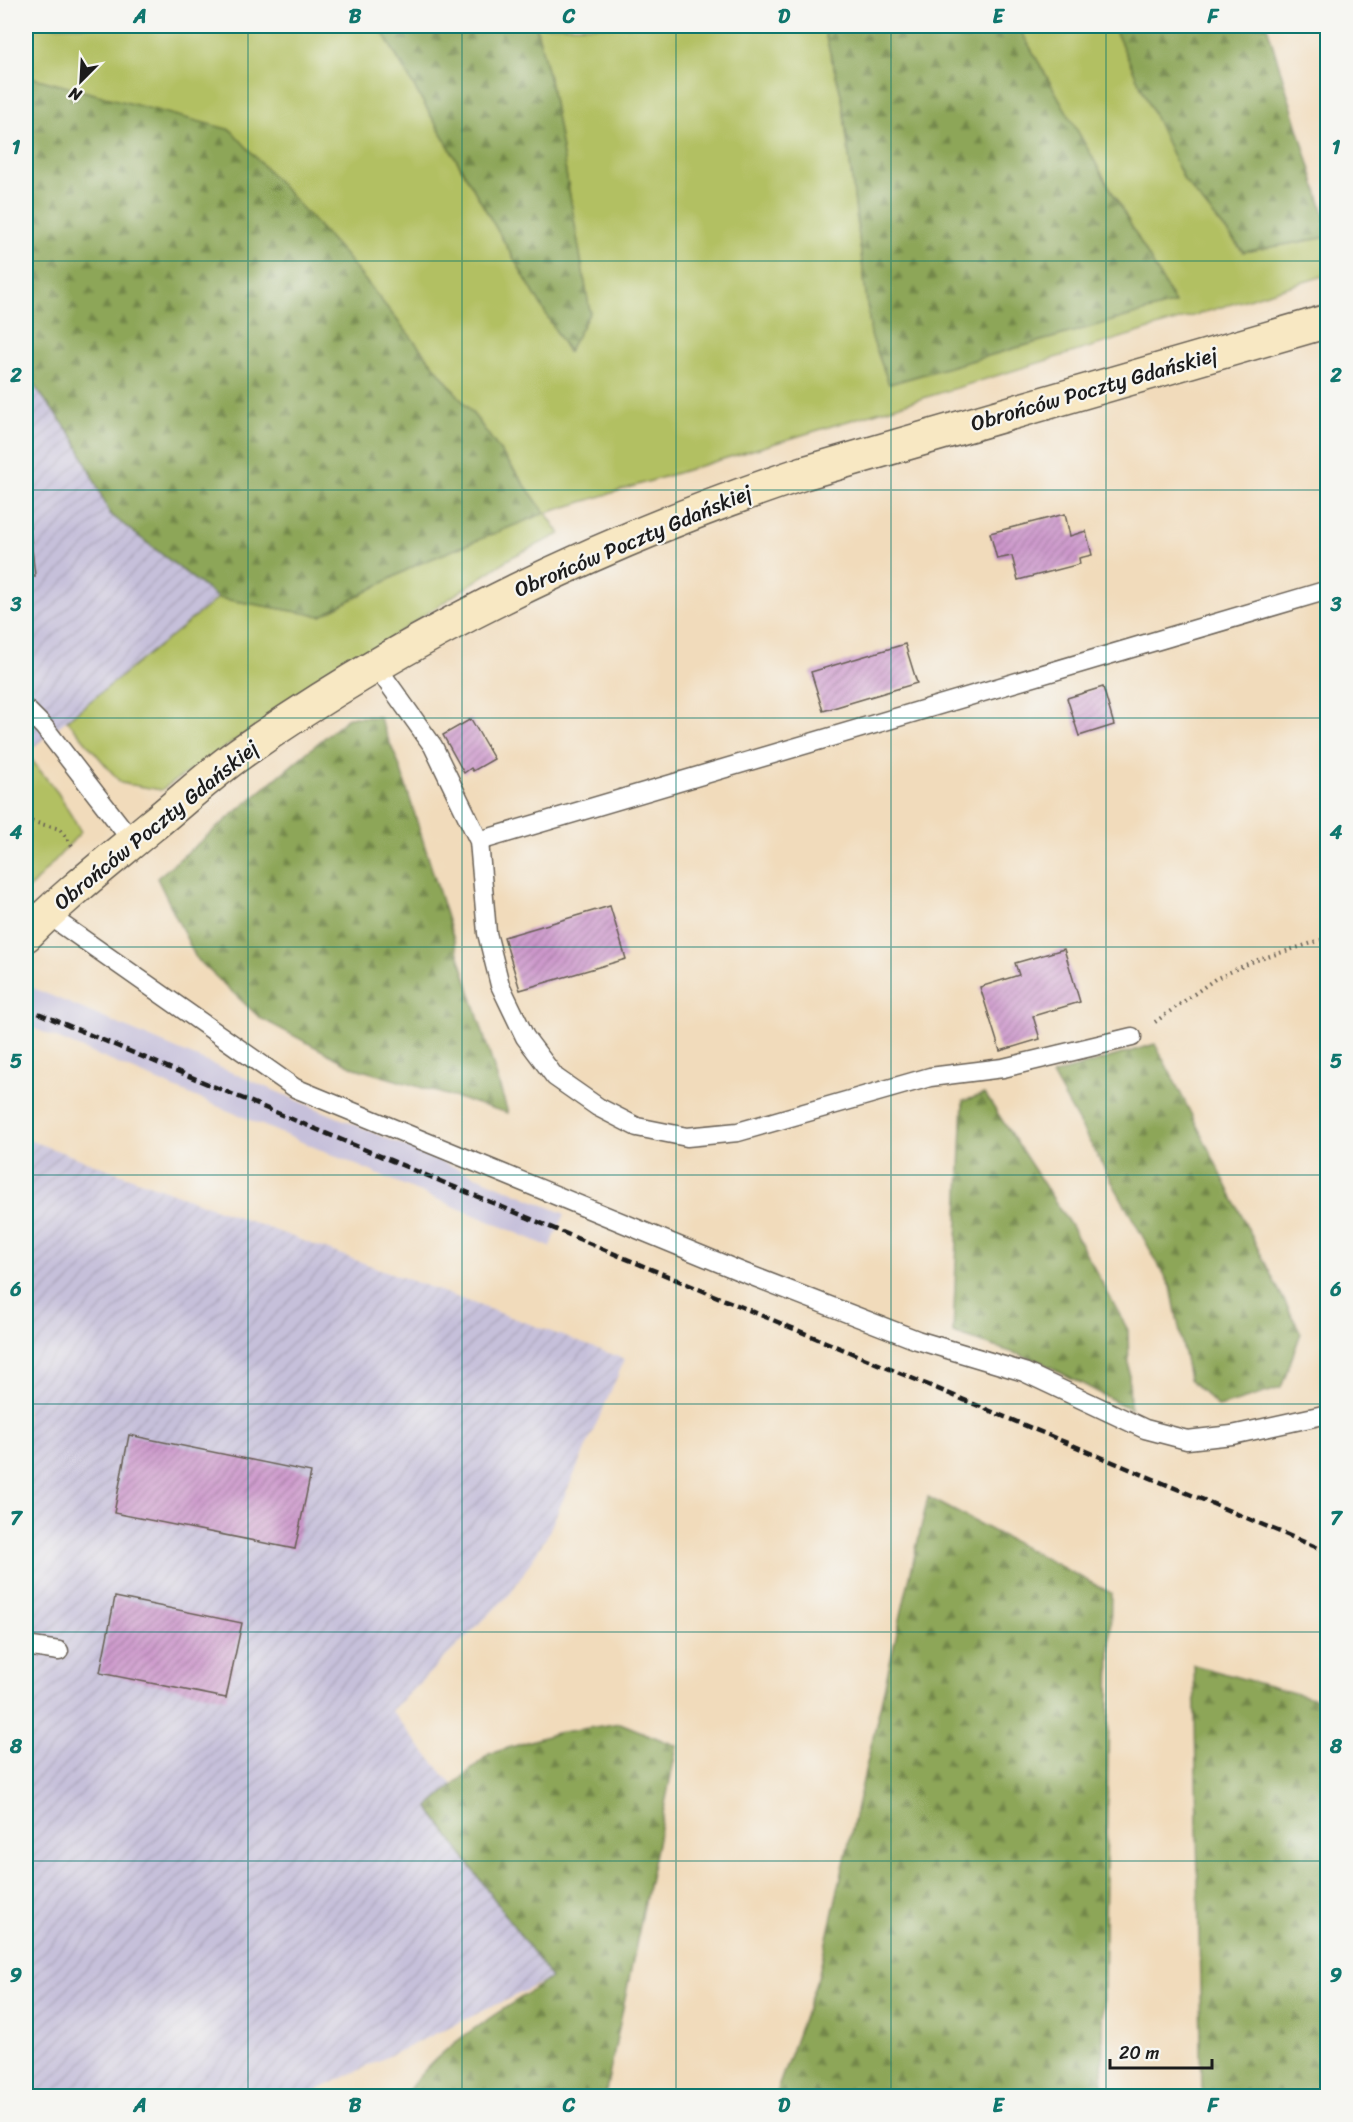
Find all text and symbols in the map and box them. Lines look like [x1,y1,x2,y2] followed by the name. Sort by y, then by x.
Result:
[132,0,147,34] text: A
[349,0,362,34] text: B
[562,0,576,34] text: C
[778,0,791,34] text: D
[992,0,1005,34] text: E
[1207,0,1220,34] text: F
[51,51,111,111] north arrow
[63,78,87,110] text: N
[12,130,21,165] text: 1
[1332,130,1341,165] text: 1
[966,335,1223,442] street label: Obrońców Poczty Gdańskiej
[9,358,22,393] text: 2
[1329,358,1342,393] text: 2
[508,473,759,608] street label: Obrońców Poczty Gdańskiej
[10,587,22,622] text: 3
[1330,587,1342,622] text: 3
[45,729,268,920] street label: Obrońców Poczty Gdańskiej
[9,815,23,850] text: 4
[1329,815,1343,850] text: 4
[10,1044,22,1079] text: 5
[1330,1044,1342,1079] text: 5
[9,1272,22,1307] text: 6
[1329,1272,1342,1307] text: 6
[10,1501,23,1536] text: 7
[1330,1501,1343,1536] text: 7
[9,1729,23,1764] text: 8
[1329,1729,1343,1764] text: 8
[10,1958,22,1993] text: 9
[1330,1958,1342,1993] text: 9
[1110,2032,1212,2070] scale bar
[1119,2037,1159,2069] text: 20 m
[132,2088,147,2122] text: A
[349,2088,362,2122] text: B
[562,2088,576,2122] text: C
[778,2088,791,2122] text: D
[992,2088,1005,2122] text: E
[1207,2088,1220,2122] text: F

